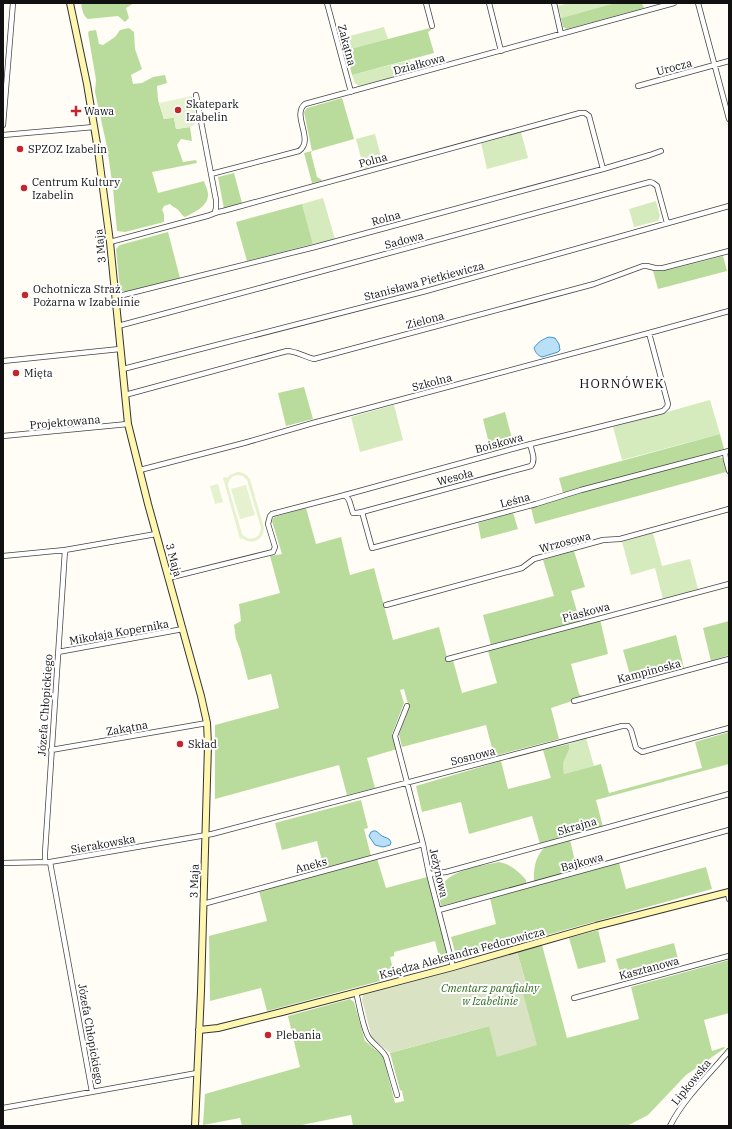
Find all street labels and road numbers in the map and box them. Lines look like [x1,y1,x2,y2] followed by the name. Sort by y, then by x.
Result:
[335,23,359,67] street label: Zakątna
[392,50,446,78] street label: Działkowa
[655,56,693,78] street label: Urocza
[357,149,389,171] street label: Polna
[370,207,402,229] street label: Rolna
[91,228,109,264] street label: 3 Maja
[383,228,425,252] street label: Sadowa
[362,258,486,304] street label: Stanisława Pietkiewicza
[404,308,446,332] street label: Zielona
[411,370,453,394] street label: Szkolna
[29,412,101,432] street label: Projektowana
[473,430,525,456] street label: Boiskowa
[435,465,475,489] street label: Wesoła
[498,489,532,511] street label: Leśna
[538,528,592,556] street label: Wrzosowa
[163,542,185,578] street label: 3 Maja
[561,599,611,625] street label: Piaskowa
[68,616,170,648] street label: Mikołaja Kopernika
[34,654,56,756] street label: Józefa Chłopickiego
[616,656,682,686] street label: Kampinoska
[105,717,149,739] street label: Zakątna
[449,744,497,768] street label: Sosnowa
[556,814,598,838] street label: Skrajna
[70,831,136,857] street label: Sierakowska
[427,847,451,899] street label: Jeżynowa
[559,850,605,874] street label: Bajkowa
[294,854,328,876] street label: Aneks
[186,864,202,898] street label: 3 Maja
[378,924,546,982] street label: Księdza Aleksandra Fedorowicza
[617,953,681,983] street label: Kasztanowa
[75,983,107,1085] street label: Józefa Chłopickiego
[668,1056,714,1108] street label: Lipkowska

